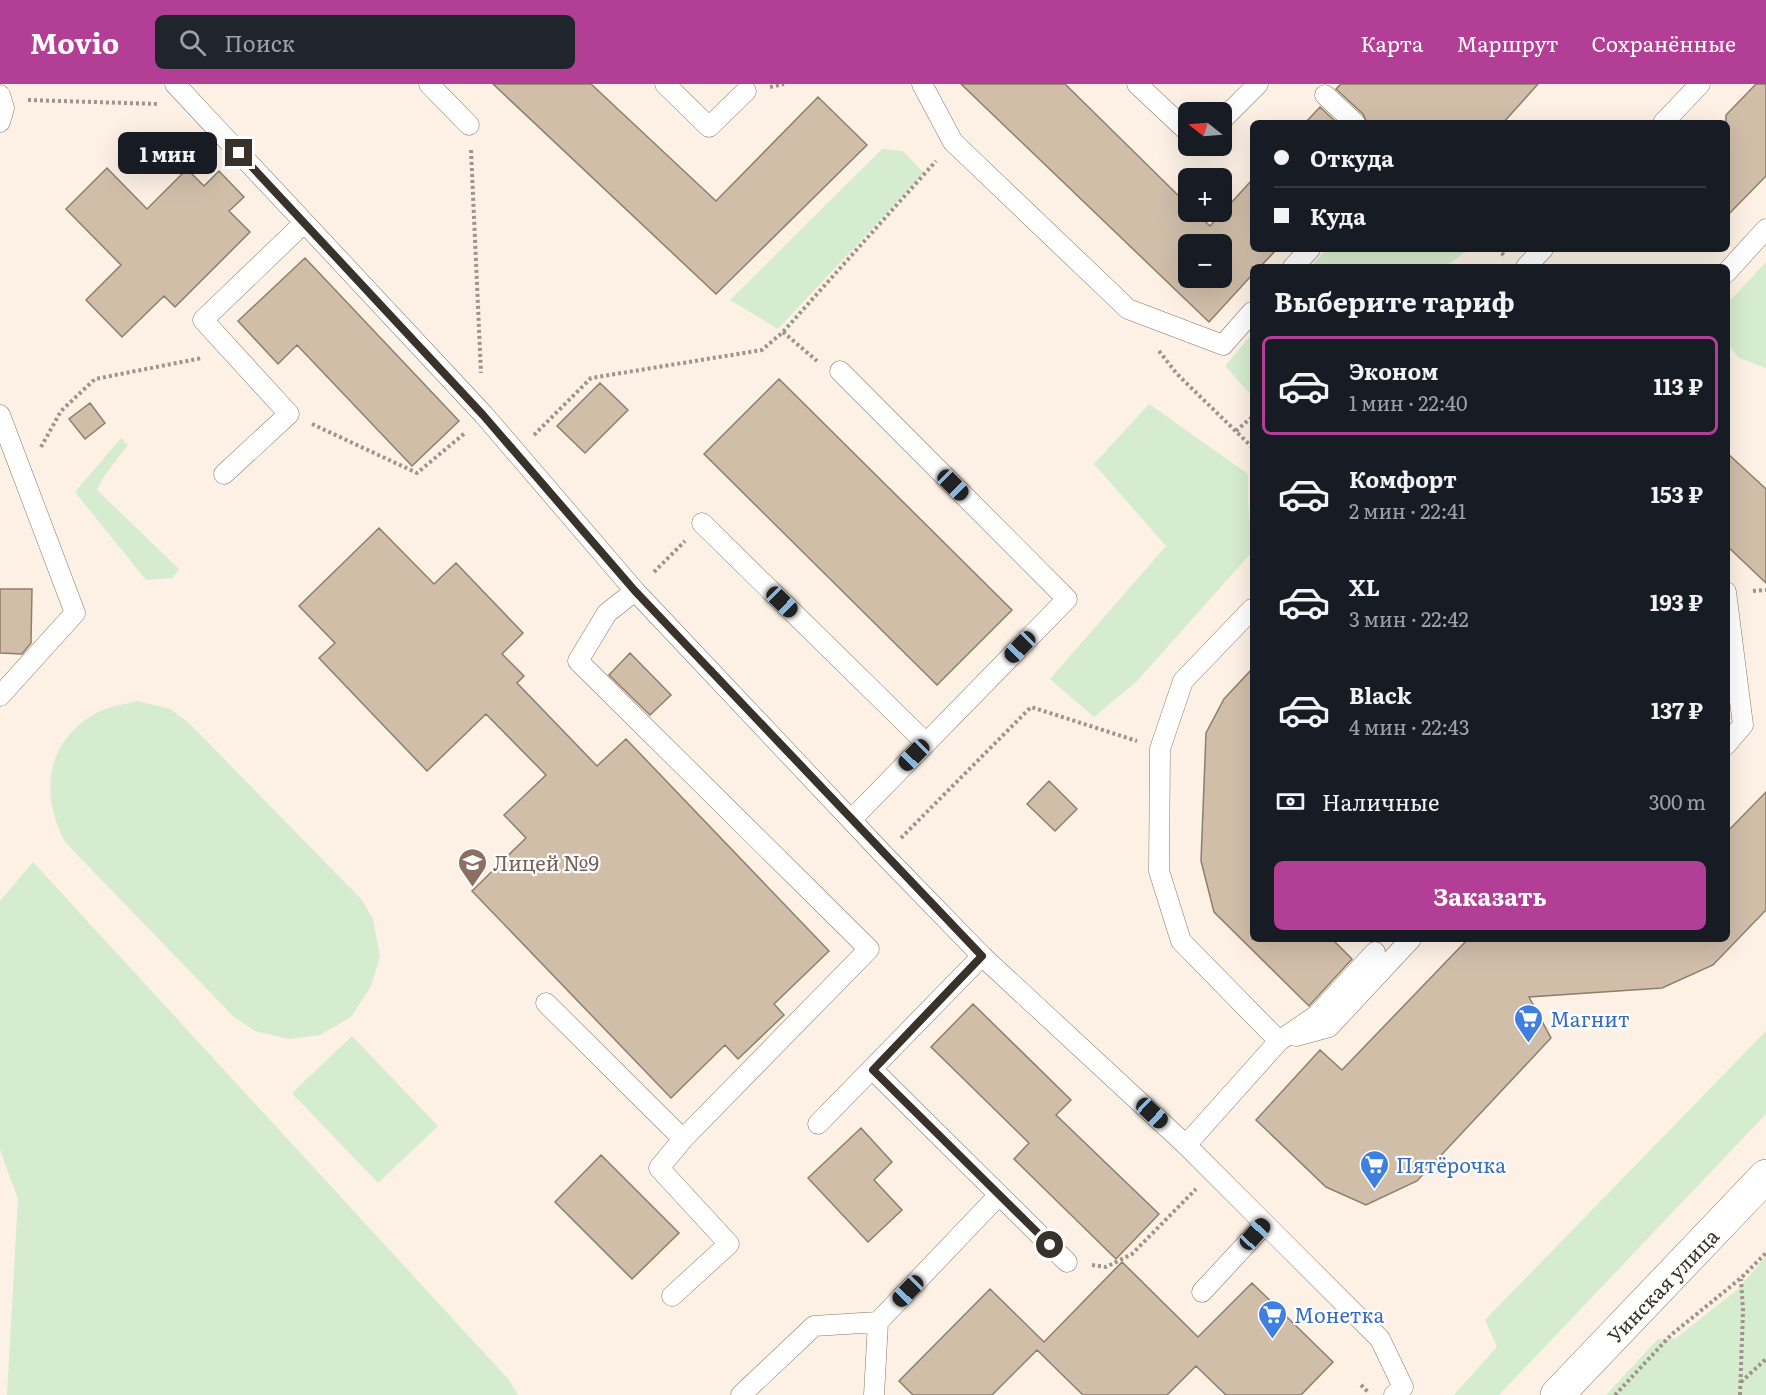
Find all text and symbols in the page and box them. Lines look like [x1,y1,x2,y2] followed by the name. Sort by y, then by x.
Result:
[155,15,575,69] search box
[30,21,119,63] text: Movio
[176,26,209,59] icon: search
[224,26,295,59] text: Поиск
[1360,27,1423,58] text: Карта
[1456,27,1558,58] text: Маршрут
[1591,27,1736,58] text: Сохранённые
[1178,102,1232,156] north arrow
[1178,102,1232,288] map controls
[119,132,218,174] callout: 1 мин
[139,138,196,168] text: 1 мин
[225,139,252,166] route end
[1310,141,1394,174] text: Откуда
[1178,168,1232,222] button: +
[1310,199,1366,232] text: Куда
[1178,234,1232,288] button: −
[1274,280,1515,320] text: Выберите тариф
[1349,354,1438,387] text: Эконом
[1277,359,1331,413] icon: car
[1653,369,1703,402] text: 113 ₽
[1349,387,1467,417] text: 1 мин · 22:40
[1349,462,1457,495] text: Комфорт
[934,466,972,504] car
[1277,467,1331,521] icon: car
[1651,477,1703,510] text: 153 ₽
[1349,495,1466,525] text: 2 мин · 22:41
[1349,570,1380,603] text: XL
[1277,575,1331,629] icon: car
[763,583,801,621] car
[1650,585,1703,618] text: 193 ₽
[1349,603,1469,633] text: 3 мин · 22:42
[1001,628,1039,666] car
[1349,678,1411,711] text: Black
[1277,683,1331,737] icon: car
[1651,693,1703,726] text: 137 ₽
[1349,711,1470,741] text: 4 мин · 22:43
[895,736,933,774] car
[1274,785,1307,818] icon: cash
[1322,785,1440,818] text: Наличные
[1649,786,1706,816] text: 300 m
[456,846,488,888] school or university icon: Лицей №9
[493,847,599,877] place label: Лицей №9
[1274,861,1706,930] button: Заказать
[1513,1002,1545,1044] supermarket icon: Магнит
[1550,1003,1630,1033] place label: Магнит
[1133,1094,1171,1132] car
[1359,1148,1391,1190] supermarket icon: Пятёрочка
[1396,1149,1506,1179] place label: Пятёрочка
[1236,1215,1274,1253] car
[1599,1221,1725,1349] street label: Уинская улица
[1036,1231,1063,1258] route start
[889,1272,927,1310] car
[1257,1298,1289,1340] supermarket icon: Монетка
[1294,1299,1384,1329] place label: Монетка

